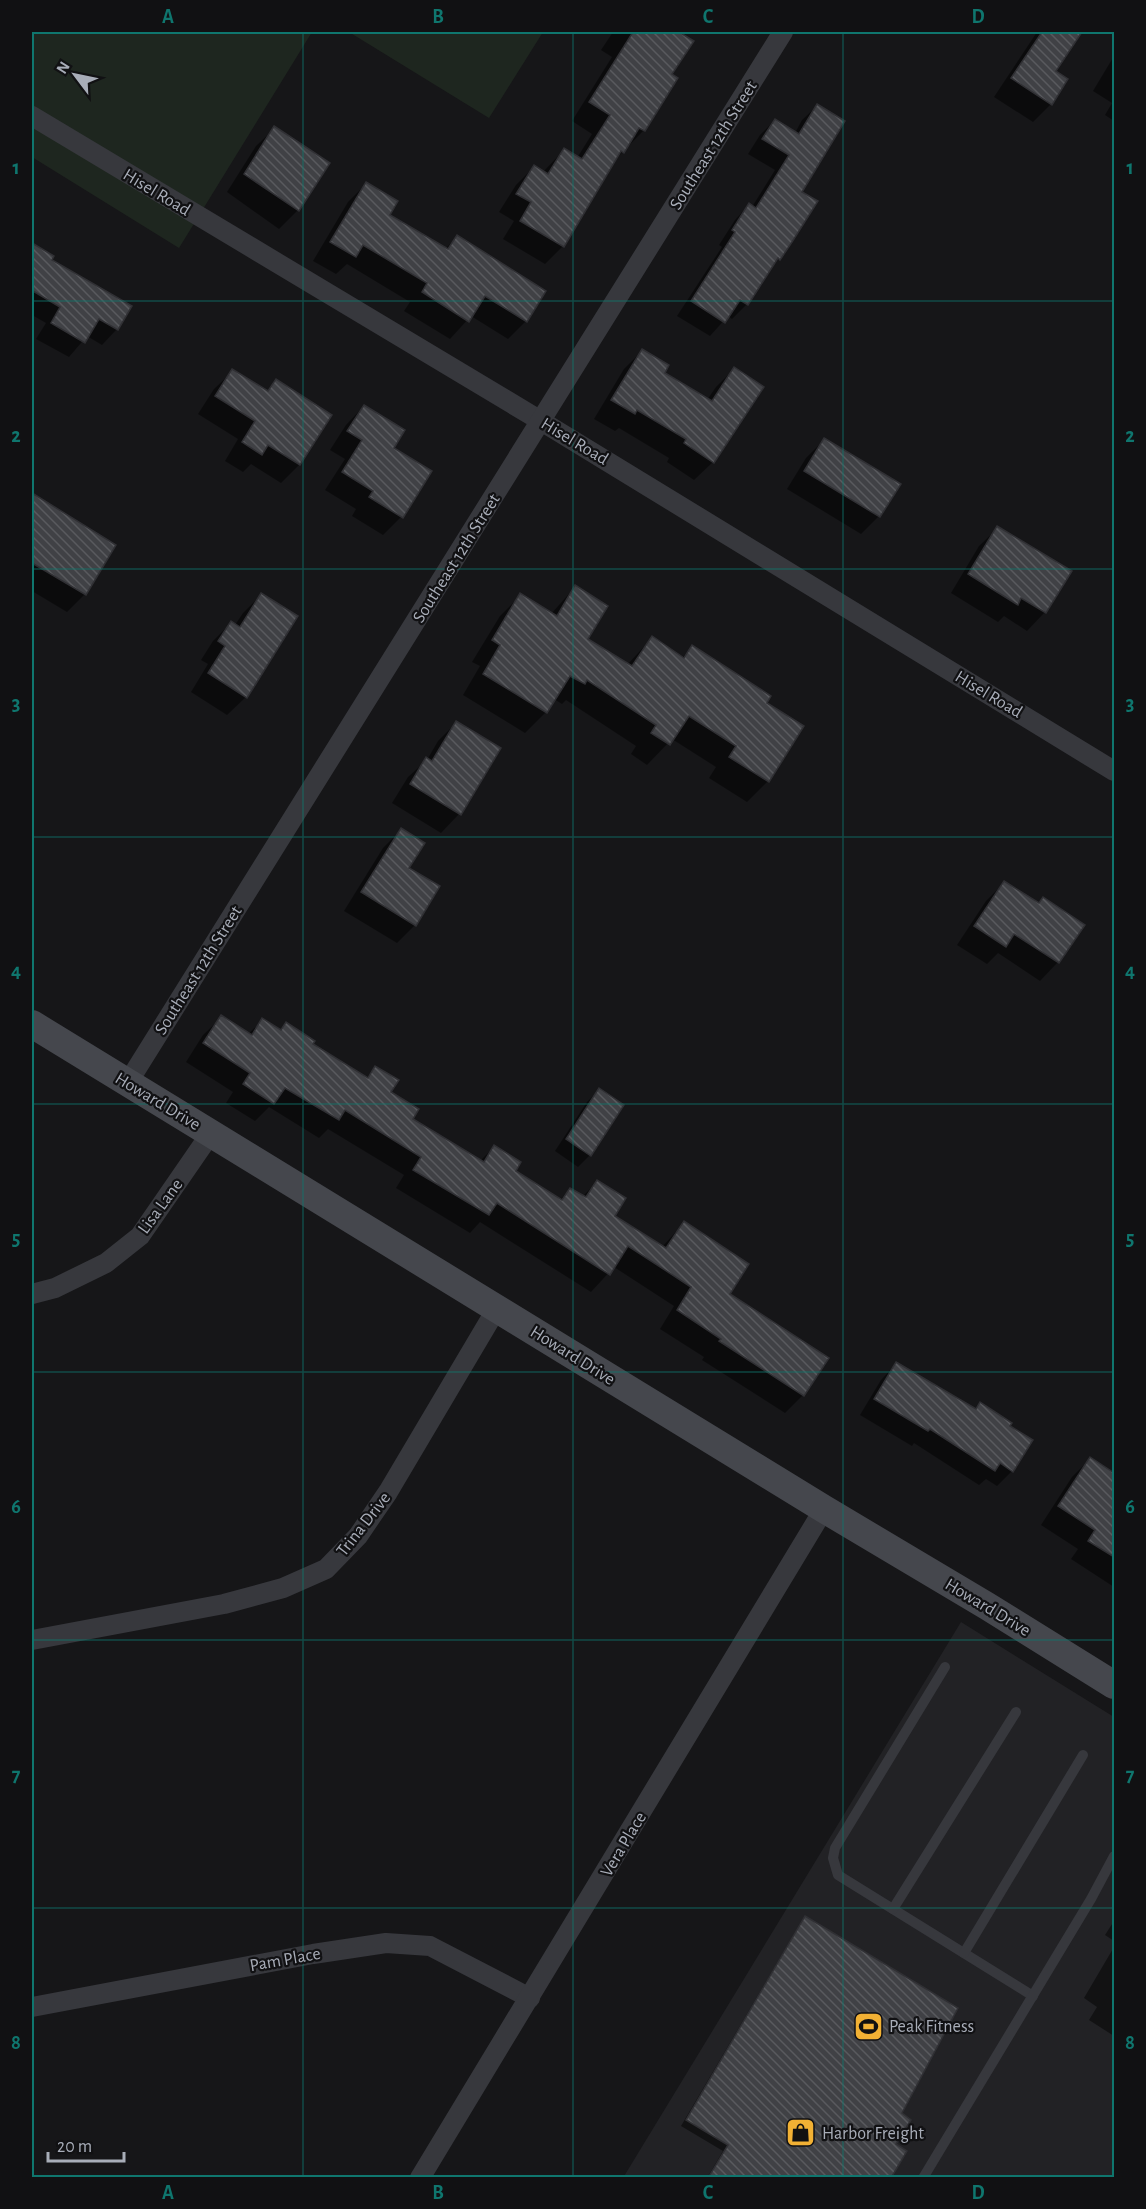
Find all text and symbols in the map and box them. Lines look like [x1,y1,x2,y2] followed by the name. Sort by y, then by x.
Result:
[162,7,174,27] text: A
[432,7,444,27] text: B
[703,7,714,27] text: C
[971,7,985,27] text: D
[45,45,105,105] north arrow
[53,59,73,77] text: N
[667,78,761,213] street label: Southeast 12th Street
[12,158,20,178] text: 1
[1126,158,1134,178] text: 1
[120,166,193,220] street label: Hisel Road
[538,415,611,469] street label: Hisel Road
[11,426,21,446] text: 2
[1125,426,1135,446] text: 2
[410,491,504,626] street label: Southeast 12th Street
[952,668,1025,722] street label: Hisel Road
[12,694,20,714] text: 3
[1126,694,1134,714] text: 3
[152,903,246,1038] street label: Southeast 12th Street
[11,961,21,981] text: 4
[1125,961,1135,981] text: 4
[112,1069,203,1134] street label: Howard Drive
[135,1176,187,1237] street label: Lisa Lane
[12,1229,20,1249] text: 5
[1126,1229,1134,1249] text: 5
[527,1323,618,1389] street label: Howard Drive
[333,1489,394,1560] street label: Trina Drive
[11,1497,21,1517] text: 6
[1125,1497,1135,1517] text: 6
[942,1575,1033,1640] street label: Howard Drive
[12,1765,21,1785] text: 7
[1126,1765,1135,1785] text: 7
[598,1809,650,1880] street label: Vera Place
[248,1945,322,1975] street label: Pam Place
[852,2010,884,2042] sports icon: Peak Fitness
[889,2018,974,2036] place label: Peak Fitness
[11,2033,21,2053] text: 8
[1125,2033,1135,2053] text: 8
[785,2117,817,2149] shop icon: Harbor Freight
[48,2125,124,2163] scale bar
[822,2125,924,2143] place label: Harbor Freight
[57,2138,92,2156] text: 20 m
[162,2183,174,2203] text: A
[432,2183,444,2203] text: B
[703,2183,714,2203] text: C
[971,2183,985,2203] text: D

